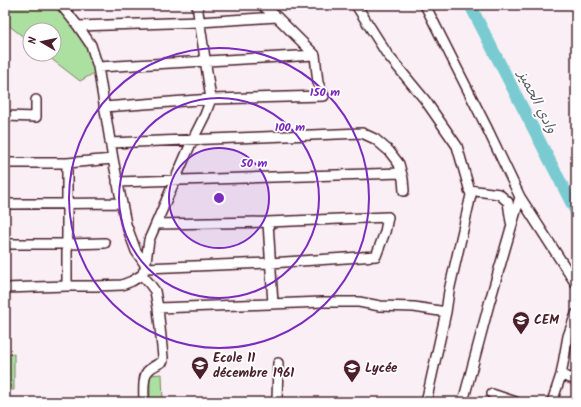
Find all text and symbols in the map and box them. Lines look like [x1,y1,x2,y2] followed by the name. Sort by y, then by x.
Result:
[22,22,62,62] north arrow
[24,36,43,45] text: N
[511,65,563,138] water label: وادي الحميز
[310,83,340,102] text: 150 m
[275,118,305,137] text: 100 m
[240,154,268,173] text: 50 m
[212,191,226,205] centre of rings
[511,310,531,335] school or university icon: CEM
[534,310,559,331] place label: CEM
[213,348,294,384] place label: Ecole 11 décembre 1961
[190,355,210,380] school or university icon: Ecole 11 décembre 1961
[342,358,362,383] school or university icon: Lycée
[365,358,398,379] place label: Lycée

